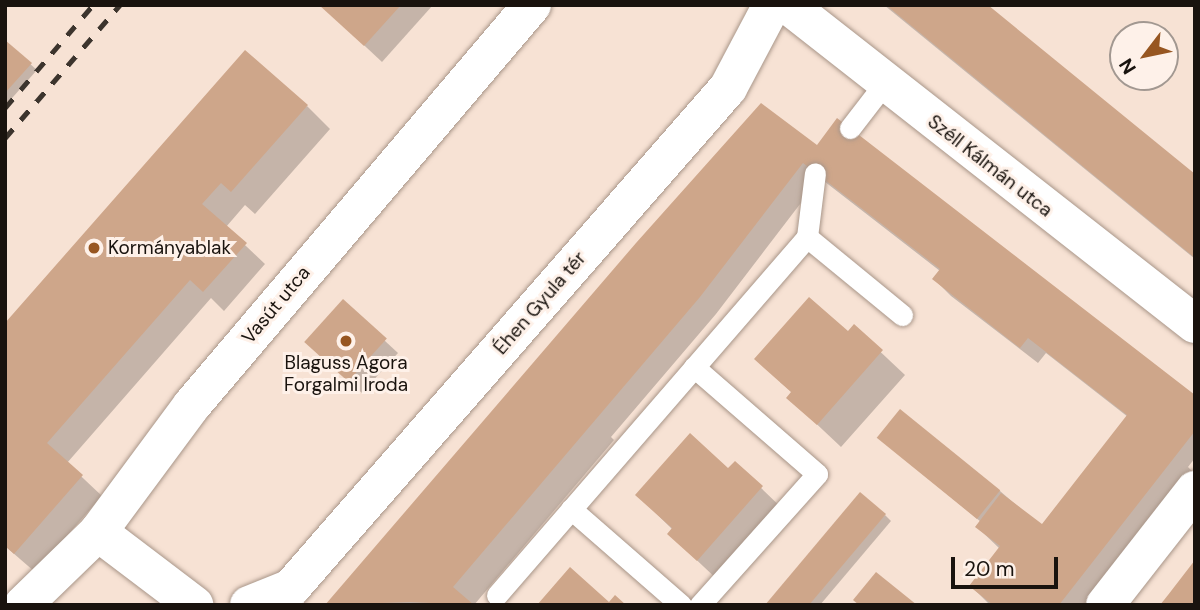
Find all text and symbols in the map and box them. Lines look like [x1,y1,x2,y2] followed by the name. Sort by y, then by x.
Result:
[1109,21,1179,91] north arrow
[1113,54,1142,79] text: N
[923,110,1057,222] street label: Széll Kálmán utca
[108,237,231,259] place label: Kormányablak
[86,240,102,256] marker: Kormányablak
[489,247,591,359] street label: Éhen Gyula tér
[237,262,315,348] street label: Vasút utca
[338,333,354,349] marker: Blaguss Agora Forgalmi Iroda
[284,352,408,396] place label: Blaguss Agora Forgalmi Iroda
[955,544,1062,588] scale bar
[964,555,1015,583] text: 20 m

